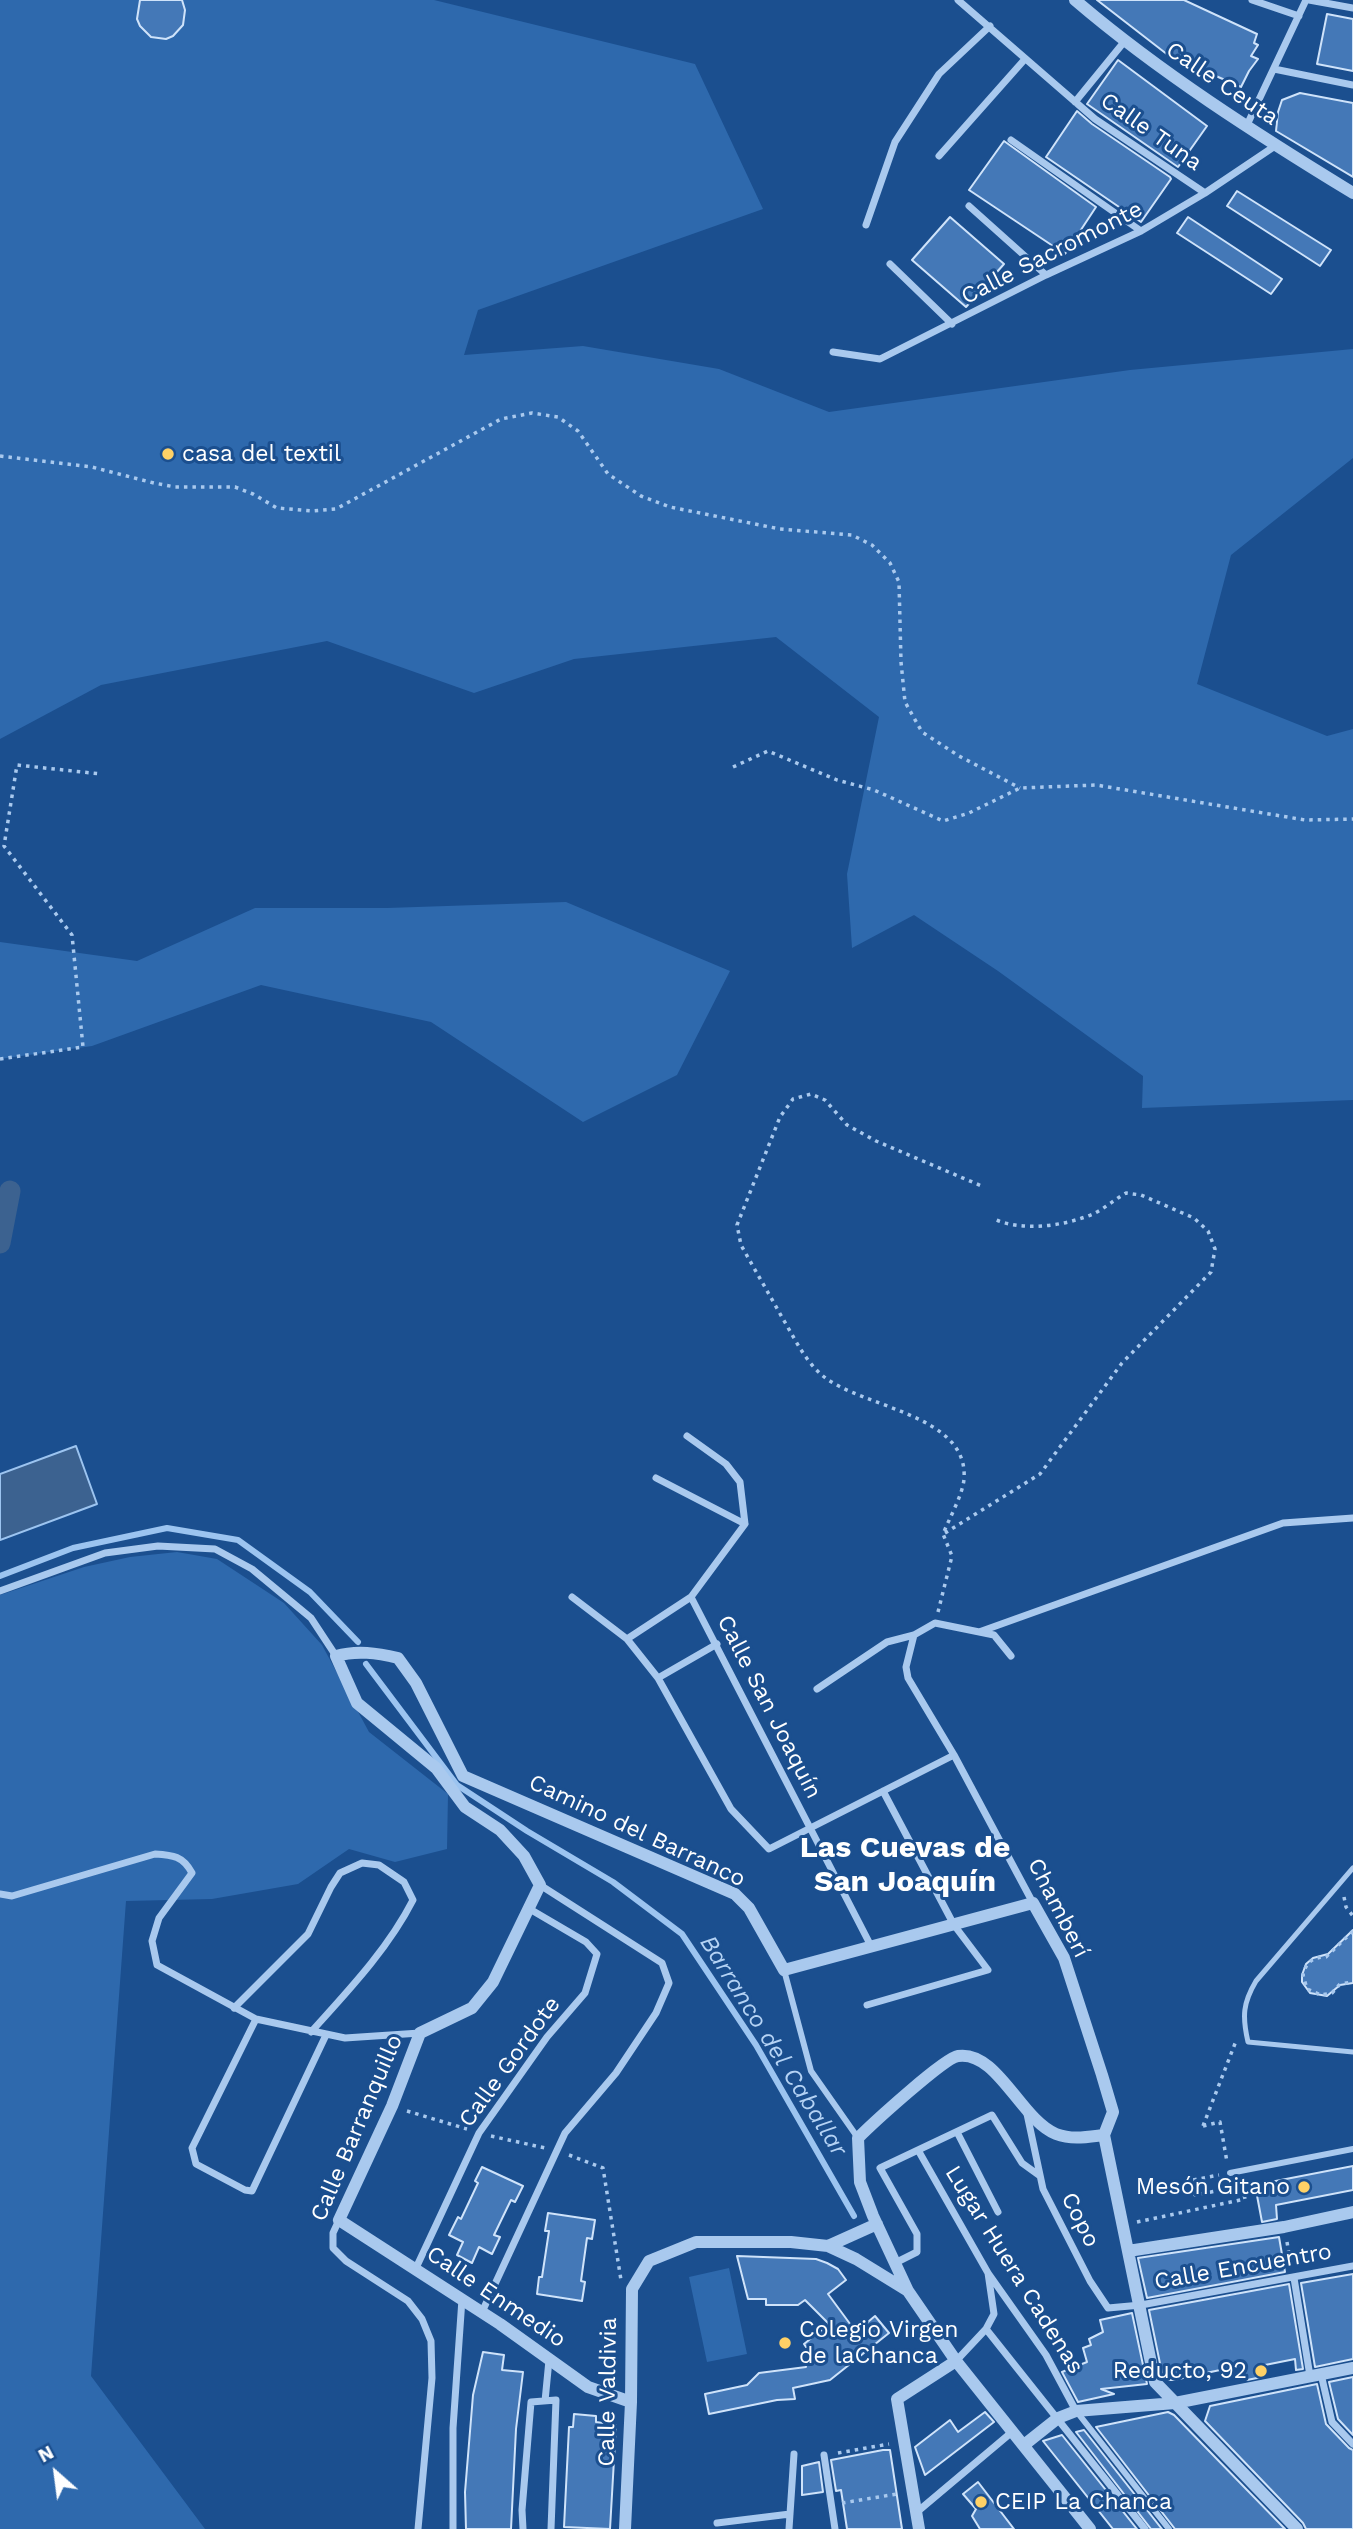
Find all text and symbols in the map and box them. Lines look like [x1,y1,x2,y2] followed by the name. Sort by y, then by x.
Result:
[1160,36,1284,132] street label: Calle Ceuta
[1095,87,1207,177] street label: Calle Tuna
[957,195,1147,311] street label: Calle Sacromonte
[182,440,341,468] place label: casa del textil
[160,446,176,462] marker: casa del textil
[711,1611,827,1803] street label: Calle San Joaquín
[524,1769,750,1893] street label: Camino del Barranco
[800,1830,1010,1900] district label: Las Cuevas de San Joaquín
[1021,1854,1095,1962] street label: Chamberí
[693,1930,853,2162] water label: Barranco del Caballar
[453,1991,567,2133] street label: Calle Gordote
[305,2030,409,2226] street label: Calle Barranquillo
[939,2161,1089,2379] street label: Lugar Huera Cadenas
[1136,2173,1290,2201] place label: Mesón Gitano
[1296,2179,1312,2195] marker: Mesón Gitano
[1055,2188,1105,2252] street label: Copo
[1152,2238,1334,2296] street label: Calle Encuentro
[421,2240,571,2354] street label: Calle Enmedio
[799,2316,958,2370] place label: Colegio Virgen de laChanca
[593,2317,623,2467] street label: Calle Valdivia
[777,2335,793,2351] marker: Colegio Virgen de laChanca
[1113,2357,1247,2385] place label: Reducto, 92
[1253,2363,1269,2379] marker: Reducto, 92
[21,2438,91,2508] north arrow
[34,2441,58,2467] text: N
[995,2488,1172,2516] place label: CEIP La Chanca
[973,2494,989,2510] marker: CEIP La Chanca

